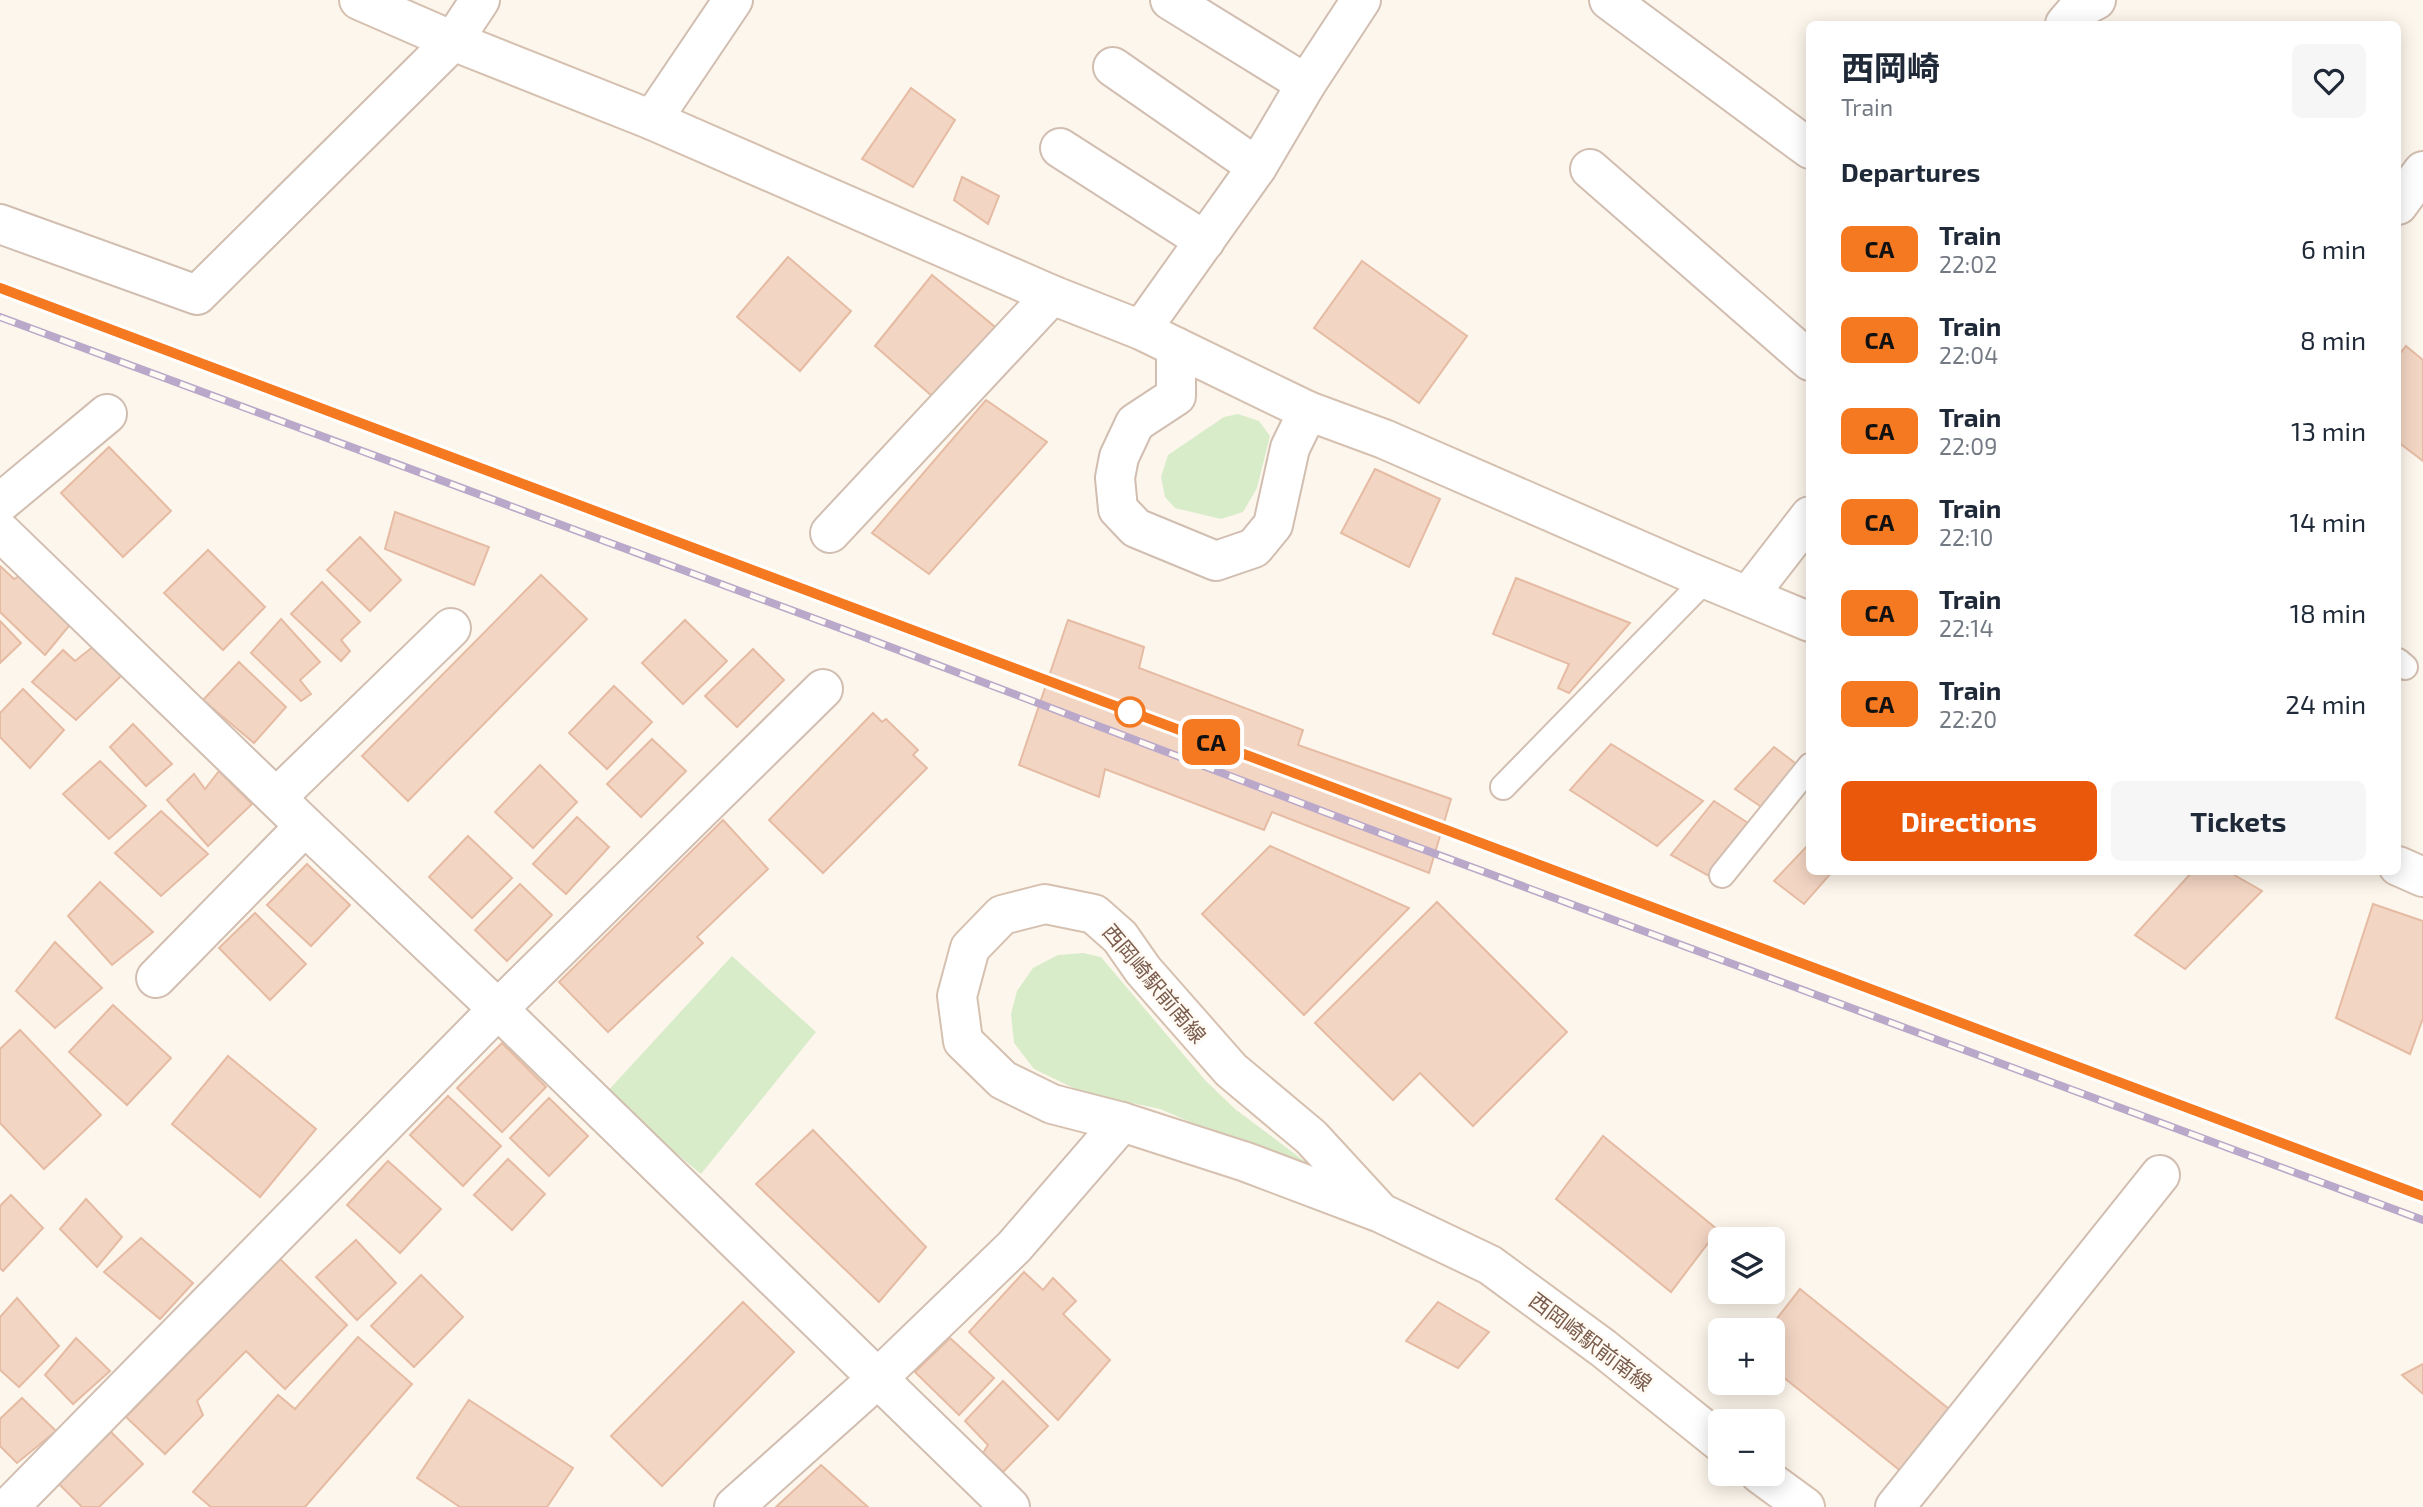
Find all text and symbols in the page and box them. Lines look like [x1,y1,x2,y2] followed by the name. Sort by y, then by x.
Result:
[2292,44,2366,118] button: heart
[1841,47,1940,87] text: 西岡崎
[1841,93,1893,121] text: Train
[1841,156,1980,187] text: Departures
[1939,219,2001,250] text: Train
[2301,233,2366,264] text: 6 min
[1865,234,1894,263] text: CA
[1939,250,1997,278] text: 22:02
[1939,310,2001,341] text: Train
[2300,324,2366,355] text: 8 min
[1865,325,1894,354] text: CA
[1939,341,1998,369] text: 22:04
[1939,401,2001,432] text: Train
[2291,415,2366,446] text: 13 min
[1865,416,1894,445] text: CA
[1939,432,1997,460] text: 22:09
[1939,492,2001,523] text: Train
[2290,506,2366,537] text: 14 min
[1865,507,1894,536] text: CA
[1939,523,1993,551] text: 22:10
[1939,583,2001,614] text: Train
[2290,597,2366,628] text: 18 min
[1865,598,1894,627] text: CA
[1939,614,1994,642] text: 22:14
[1939,674,2001,705] text: Train
[2285,688,2366,719] text: 24 min
[1865,689,1894,718] text: CA
[1115,697,1145,727] unlabelled marker
[1939,705,1997,733] text: 22:20
[1180,719,1242,765] line badge: CA
[1196,727,1226,756] text: CA
[1841,781,2097,861] button: Directions
[2111,781,2366,861] button: Tickets
[1098,919,1212,1047] street label: 西岡崎駅前南線
[1708,1227,1785,1486] map controls
[1708,1227,1785,1304] button: layers
[1525,1287,1657,1395] street label: 西岡崎駅前南線
[1708,1318,1785,1395] button: +
[1708,1409,1785,1486] button: −

